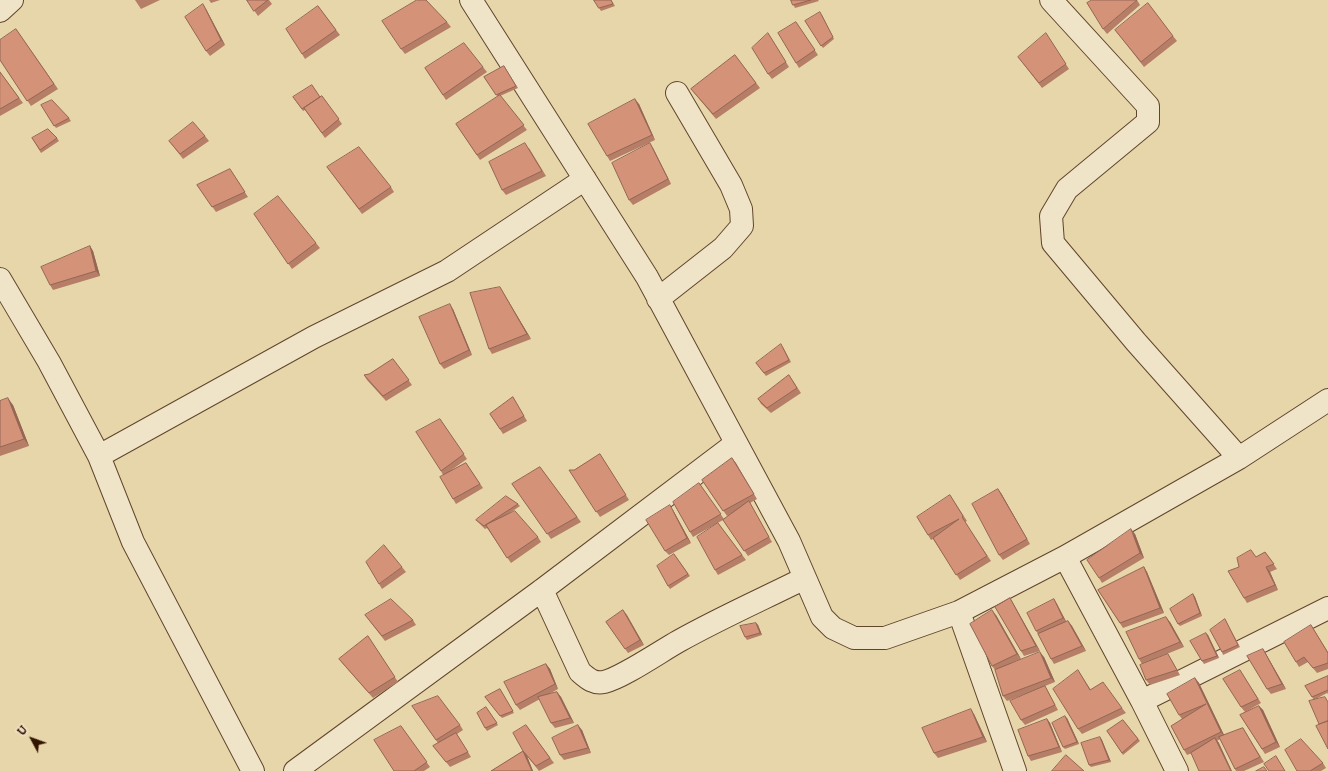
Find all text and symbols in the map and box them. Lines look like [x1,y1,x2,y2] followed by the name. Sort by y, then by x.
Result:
[12,719,52,759] north arrow
[15,723,31,739] text: U

